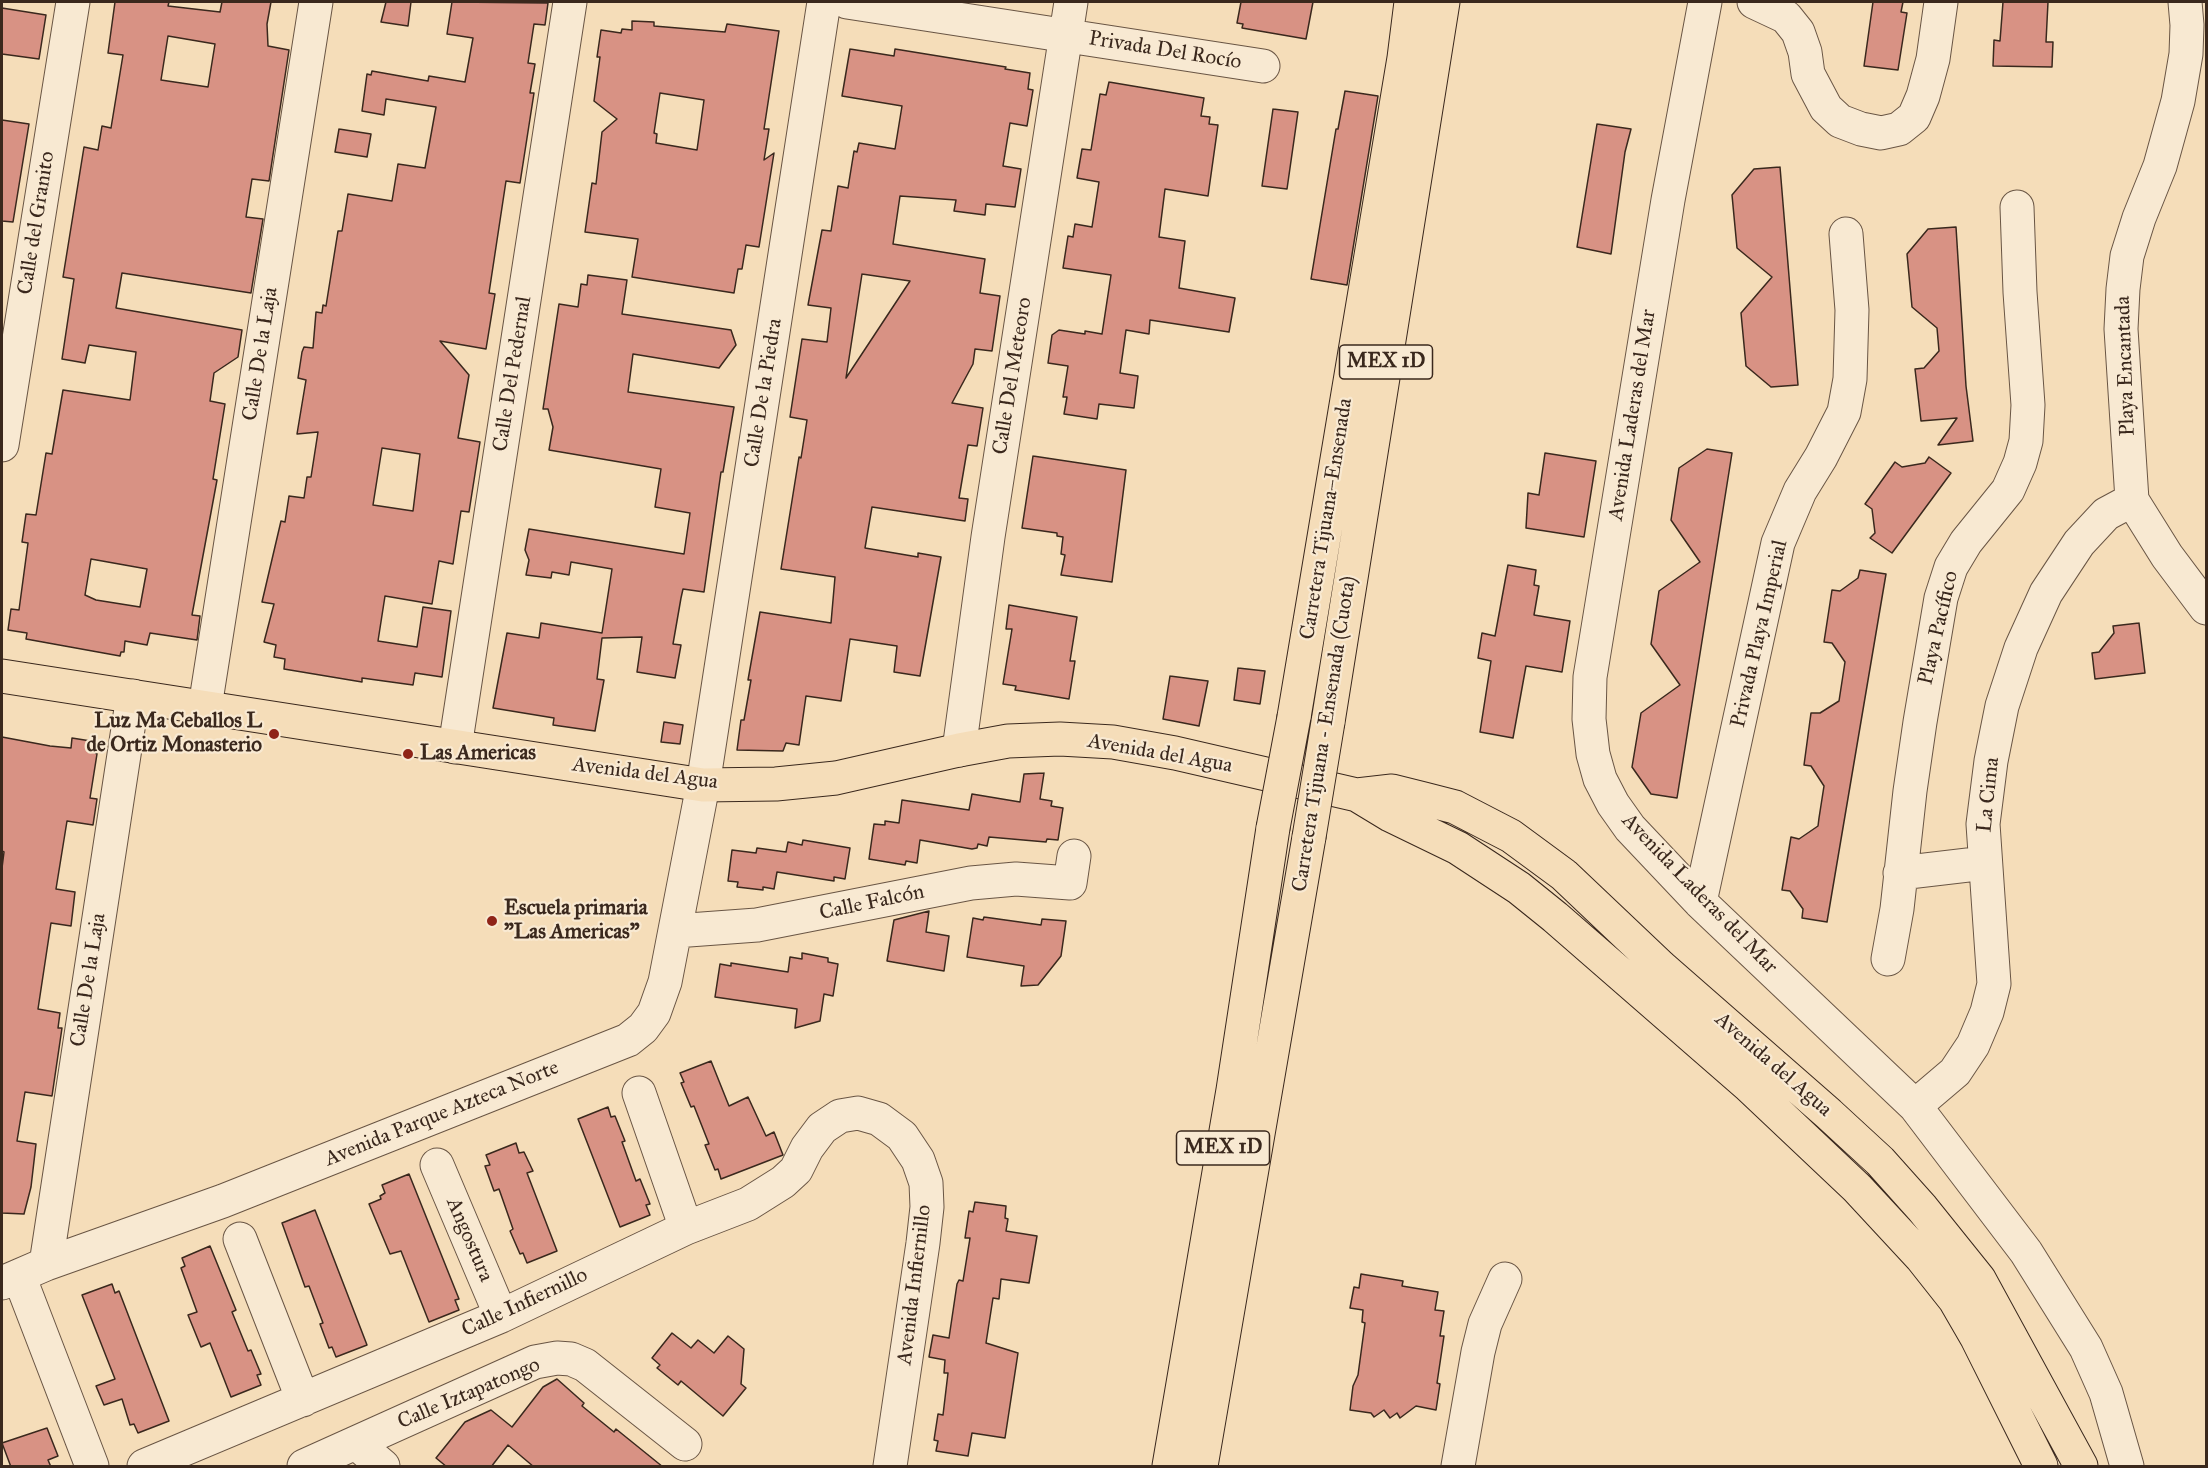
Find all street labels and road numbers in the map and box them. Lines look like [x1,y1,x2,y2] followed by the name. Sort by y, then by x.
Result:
[1087,26,1243,76] street label: Privada Del Rocío
[13,150,61,296] street label: Calle del Granito
[238,285,284,423] street label: Calle De la Laja
[488,295,538,453] street label: Calle Del Pedernal
[2111,295,2141,437] street label: Playa Encantada
[988,296,1038,456] street label: Calle Del Meteoro
[1604,308,1662,522] street label: Avenida Laderas del Mar
[740,317,788,469] street label: Calle De la Piedra
[1340,345,1432,379] road number: MEX 1D
[1295,397,1359,641] street label: Carretera Tijuana–Ensenada
[1726,538,1794,730] street label: Privada Playa Imperial
[1914,568,1964,688] street label: Playa Pacífico
[1288,574,1362,894] street label: Carretera Tijuana - Ensenada (Cuota)
[1086,729,1234,779] street label: Avenida del Agua
[571,753,719,795] street label: Avenida del Agua
[1973,756,2005,834] street label: La Cima
[1616,809,1782,979] street label: Avenida Laderas del Mar
[817,880,927,926] street label: Calle Falcón
[66,911,112,1049] street label: Calle De la Laja
[1709,1007,1837,1123] street label: Avenida del Agua
[321,1055,563,1173] street label: Avenida Parque Azteca Norte
[1176,1131,1270,1165] road number: MEX 1D
[440,1194,498,1286] street label: Angostura
[893,1203,937,1367] street label: Avenida Infiernillo
[458,1263,592,1343] street label: Calle Infiernillo
[394,1353,544,1435] street label: Calle Iztapatongo

